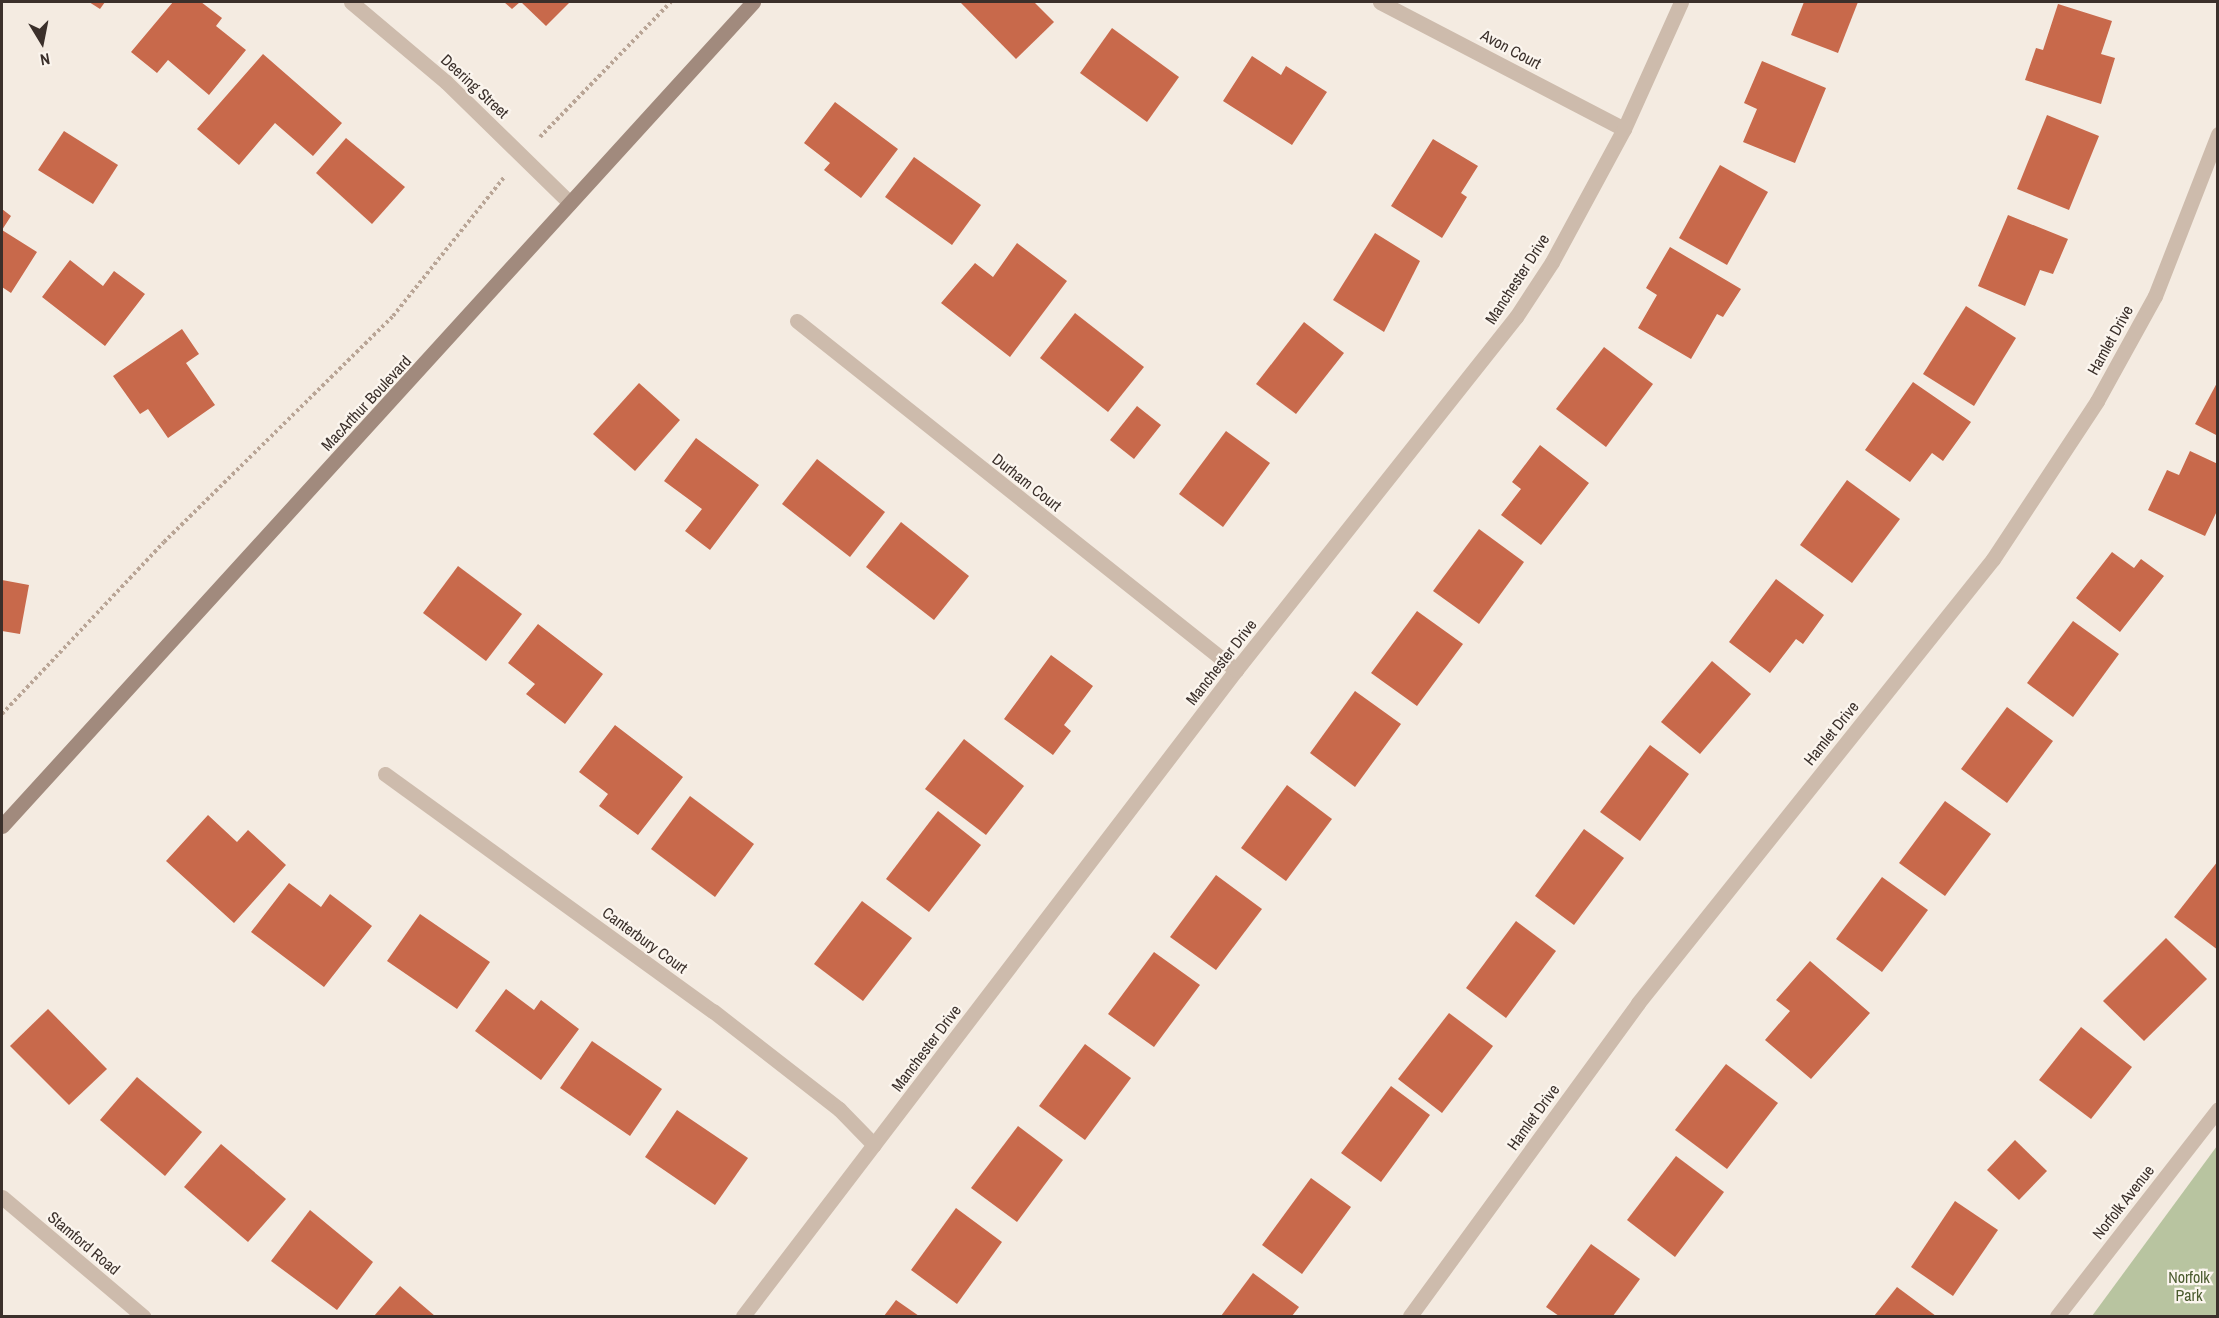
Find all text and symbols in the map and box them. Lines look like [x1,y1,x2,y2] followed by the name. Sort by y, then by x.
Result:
[12,12,72,72] north arrow
[1478,25,1544,73] street label: Avon Court
[39,48,52,71] text: N
[437,50,513,122] street label: Deering Street
[1481,230,1553,328] street label: Manchester Drive
[2083,302,2137,378] street label: Hamlet Drive
[317,351,415,455] street label: MacArthur Boulevard
[989,449,1065,515] street label: Durham Court
[1182,615,1260,709] street label: Manchester Drive
[1799,697,1863,769] street label: Hamlet Drive
[599,903,691,977] street label: Canterbury Court
[887,1001,965,1095] street label: Manchester Drive
[1503,1080,1563,1154] street label: Hamlet Drive
[2088,1161,2158,1243] street label: Norfolk Avenue
[44,1207,124,1279] street label: Stamford Road
[2168,1267,2210,1305] park label: Norfolk Park

